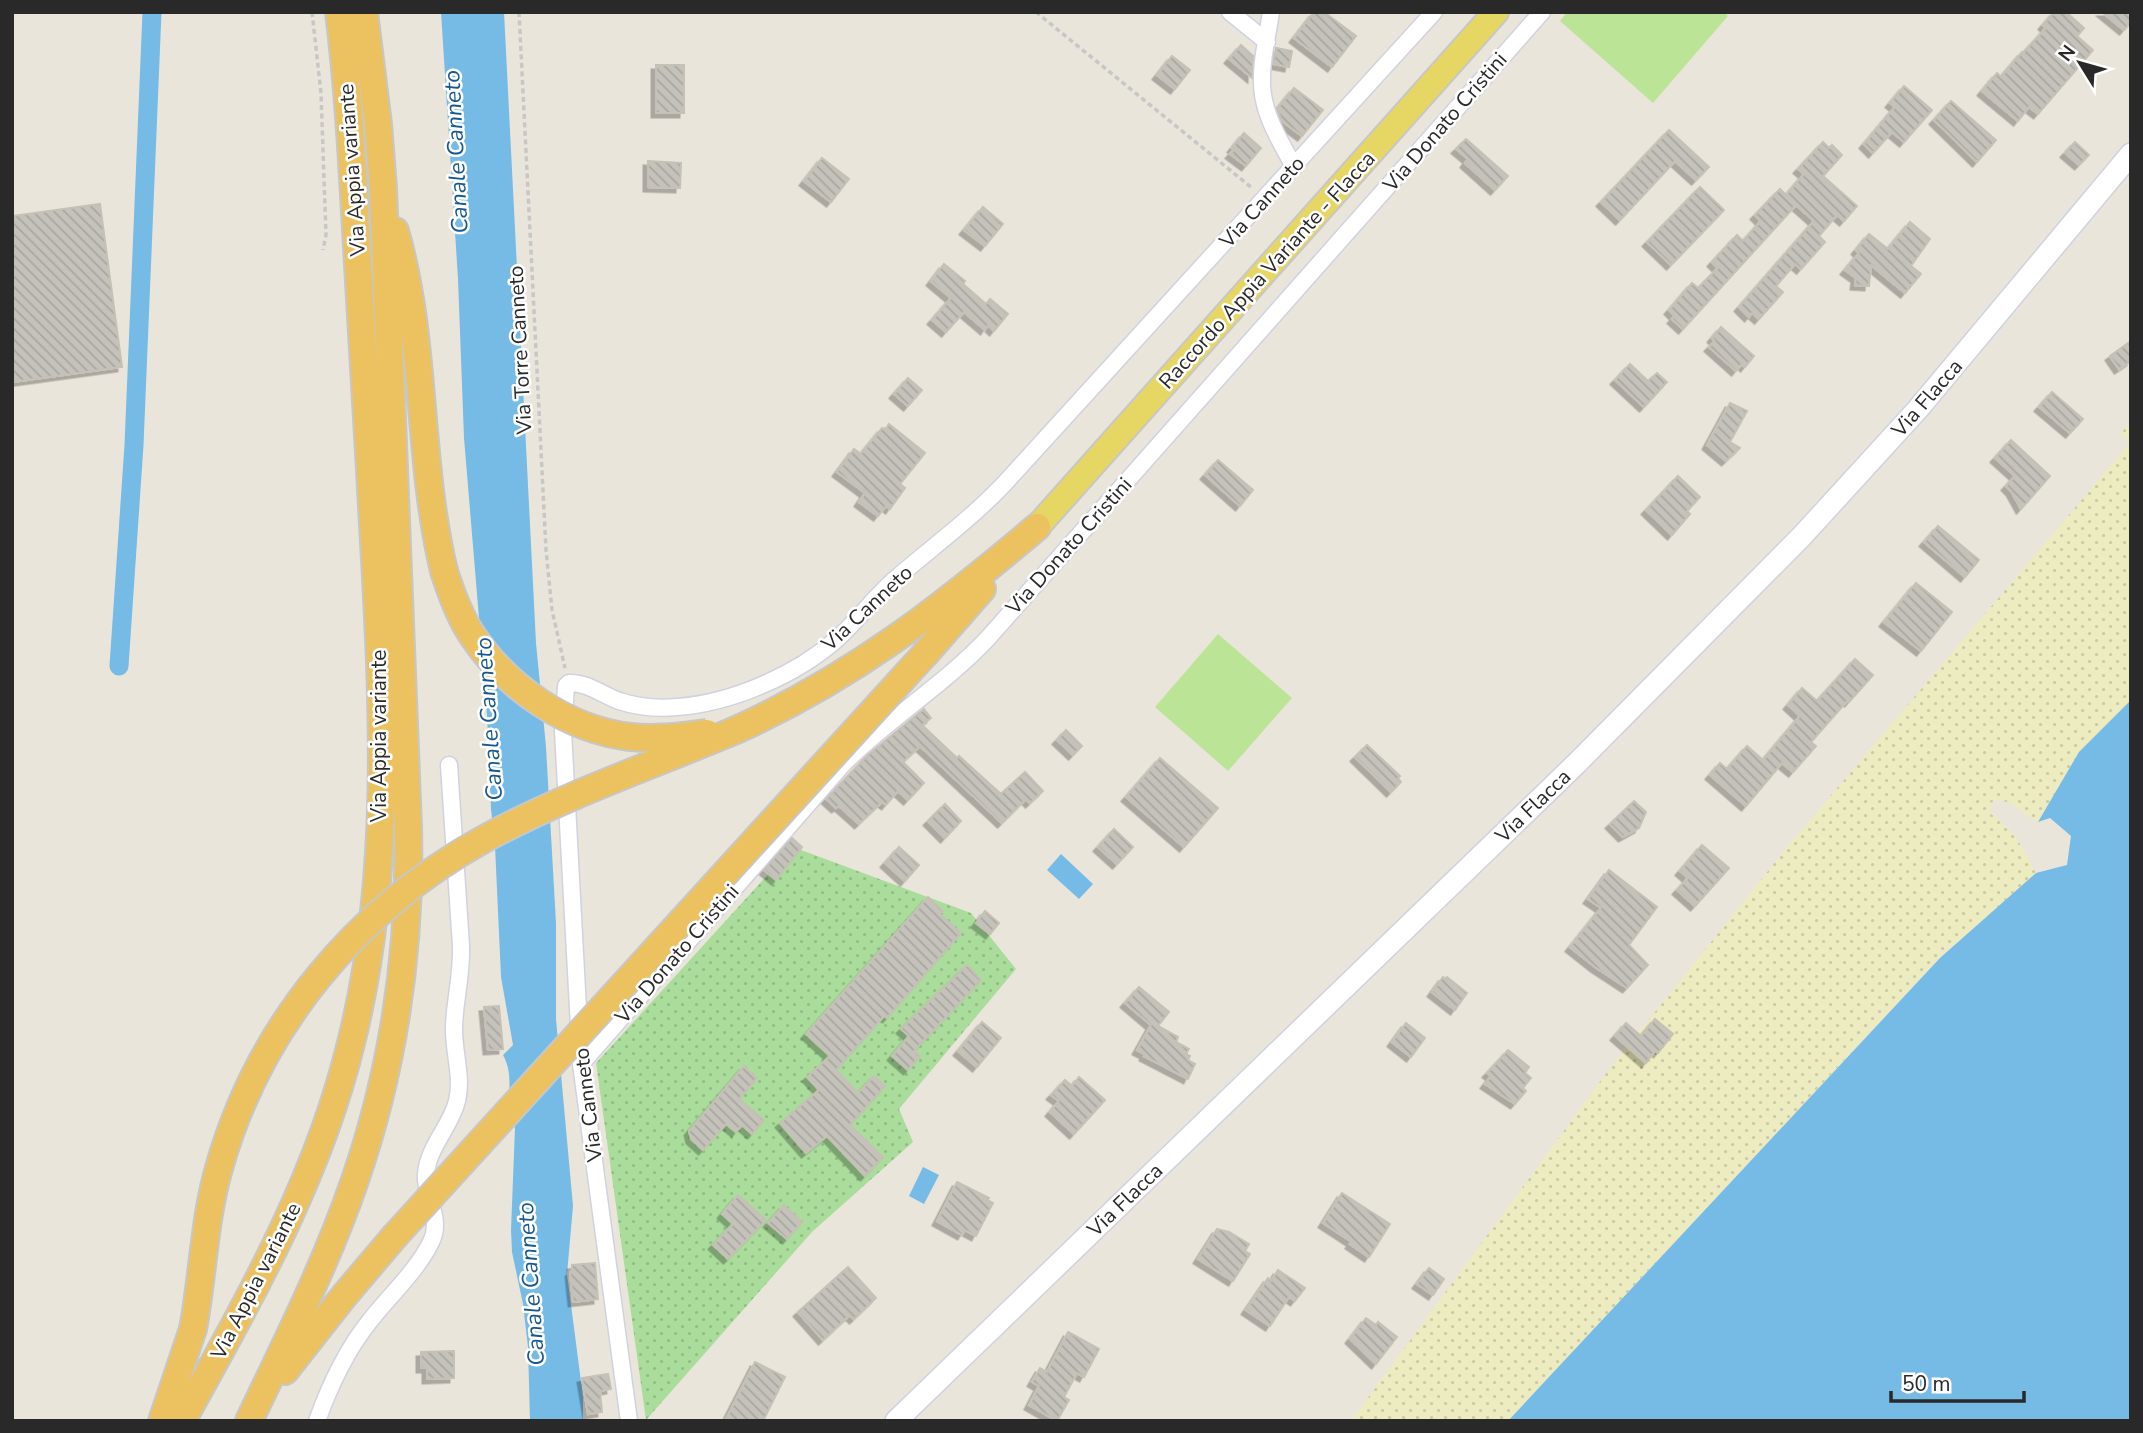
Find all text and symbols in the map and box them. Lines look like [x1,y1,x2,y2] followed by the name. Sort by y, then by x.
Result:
[2045,28,2115,98] north arrow
[2053,40,2082,67] text: N
[1376,46,1513,198] street label: Via Donato Cristini
[436,69,476,235] water label: Canale Canneto
[332,83,372,258] street label: Via Appia variante
[1153,145,1381,395] street label: Raccordo Appia Variante - Flacca
[1213,150,1311,255] street label: Via Canneto
[502,265,538,436] street label: Via Torre Canneto
[1885,353,1969,444] street label: Via Flacca
[999,471,1138,622] street label: Via Donato Cristini
[815,559,919,658] street label: Via Canneto
[468,636,510,802] water label: Canale Canneto
[365,650,393,823] street label: Via Appia variante
[1488,763,1577,850] street label: Via Flacca
[608,878,745,1030] street label: Via Donato Cristini
[567,1046,609,1165] street label: Via Canneto
[1080,1157,1169,1244] street label: Via Flacca
[204,1198,308,1365] street label: Via Appia variante
[510,1201,552,1367] water label: Canale Canneto
[1891,1360,2024,1404] scale bar
[1902,1370,1951,1398] text: 50 m

